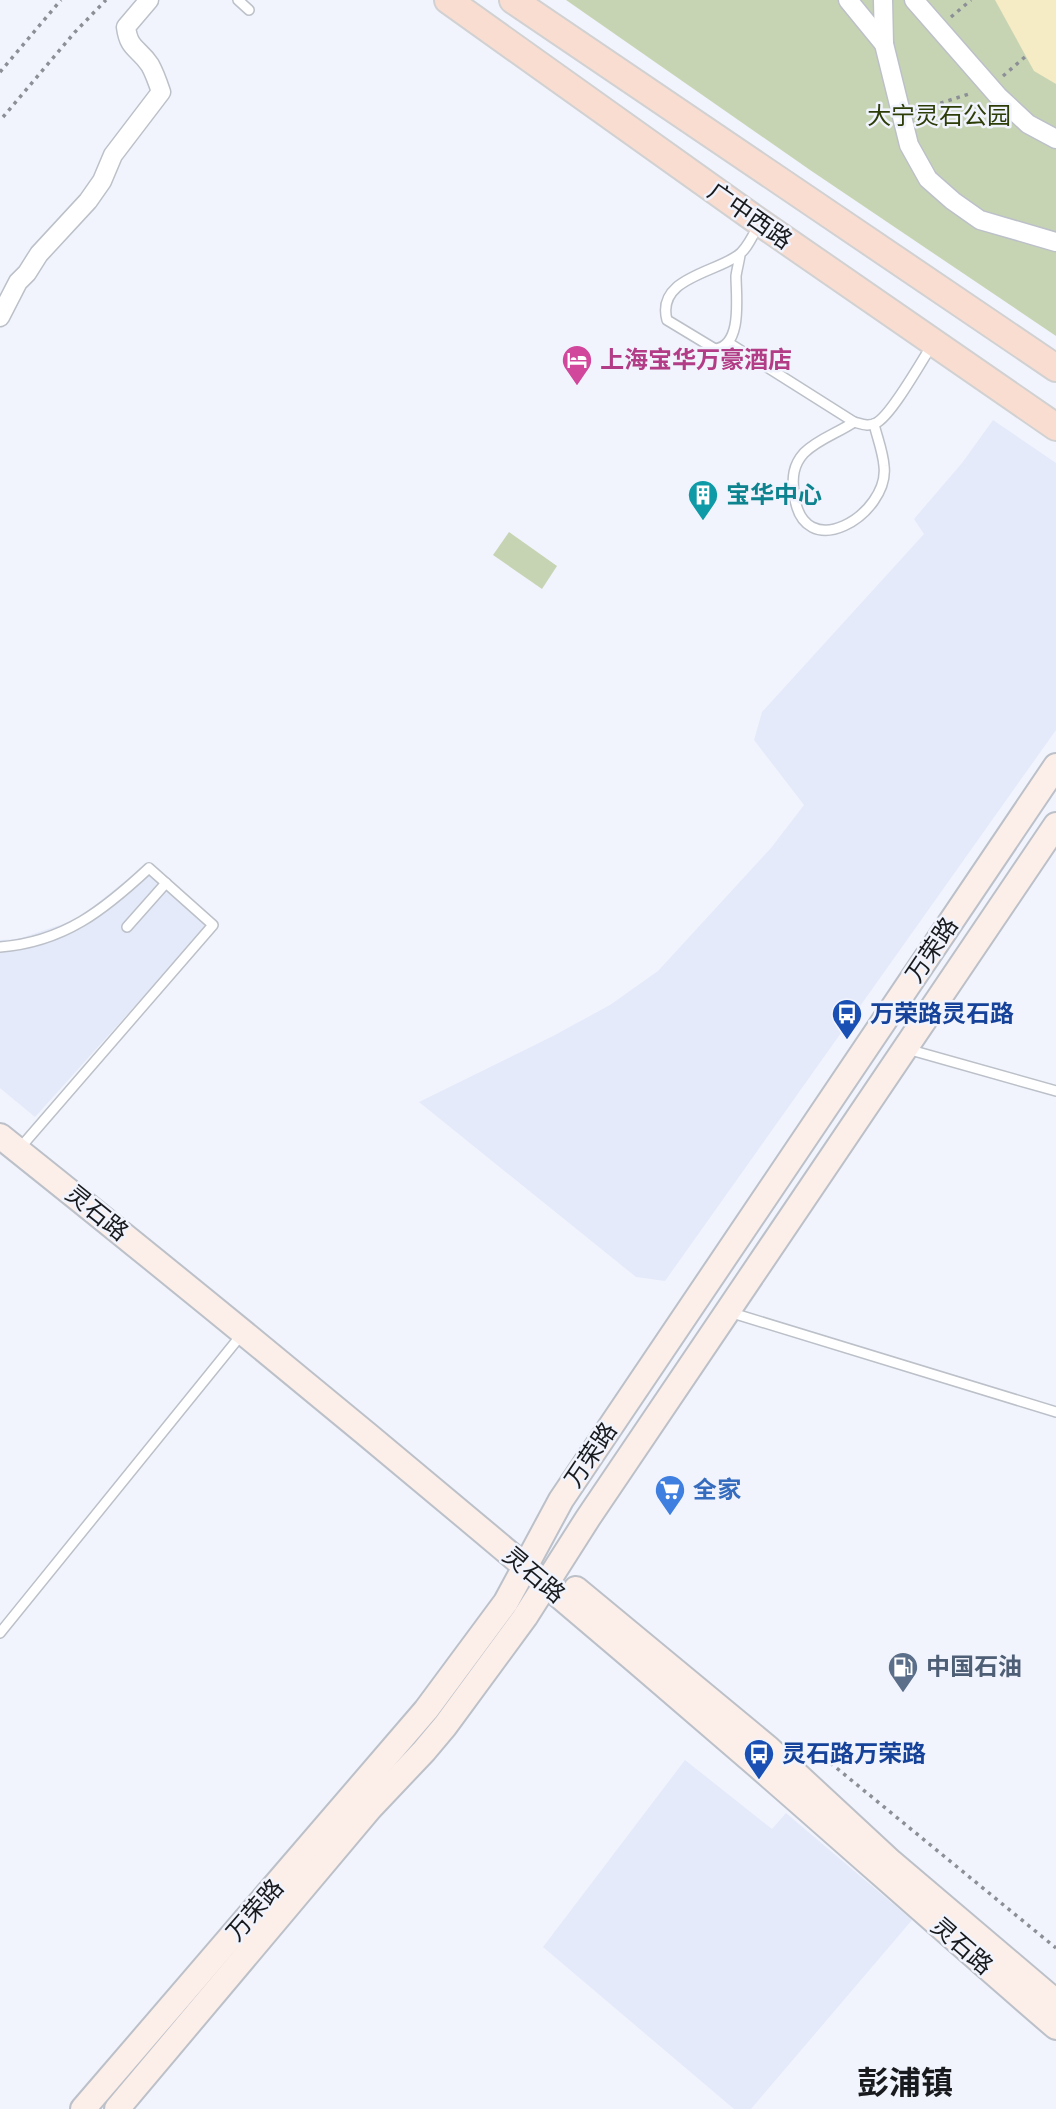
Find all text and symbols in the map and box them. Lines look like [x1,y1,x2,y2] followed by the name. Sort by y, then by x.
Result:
[867,101,1011,130] park label: 大宁灵石公园
[703,176,798,255] street label: 广中西路
[560,343,594,387] hotel icon: 上海宝华万豪酒店
[600,345,792,374] place label: 上海宝华万豪酒店
[686,478,720,522] building icon: 宝华中心
[726,480,822,509] place label: 宝华中心
[899,912,964,988] street label: 万荣路
[830,997,864,1041] bus stop icon: 万荣路灵石路
[870,999,1014,1028] place label: 万荣路灵石路
[60,1179,134,1247] street label: 灵石路
[558,1417,623,1493] street label: 万荣路
[653,1473,687,1517] supermarket icon: 全家
[693,1475,741,1504] place label: 全家
[497,1540,571,1609] street label: 灵石路
[886,1650,920,1694] fuel station icon: 中国石油
[926,1652,1022,1681] place label: 中国石油
[742,1737,776,1781] bus stop icon: 灵石路万荣路
[782,1739,926,1768] place label: 灵石路万荣路
[220,1873,289,1946] street label: 万荣路
[926,1911,999,1980] street label: 灵石路
[857,2064,953,2101] district label: 彭浦镇

